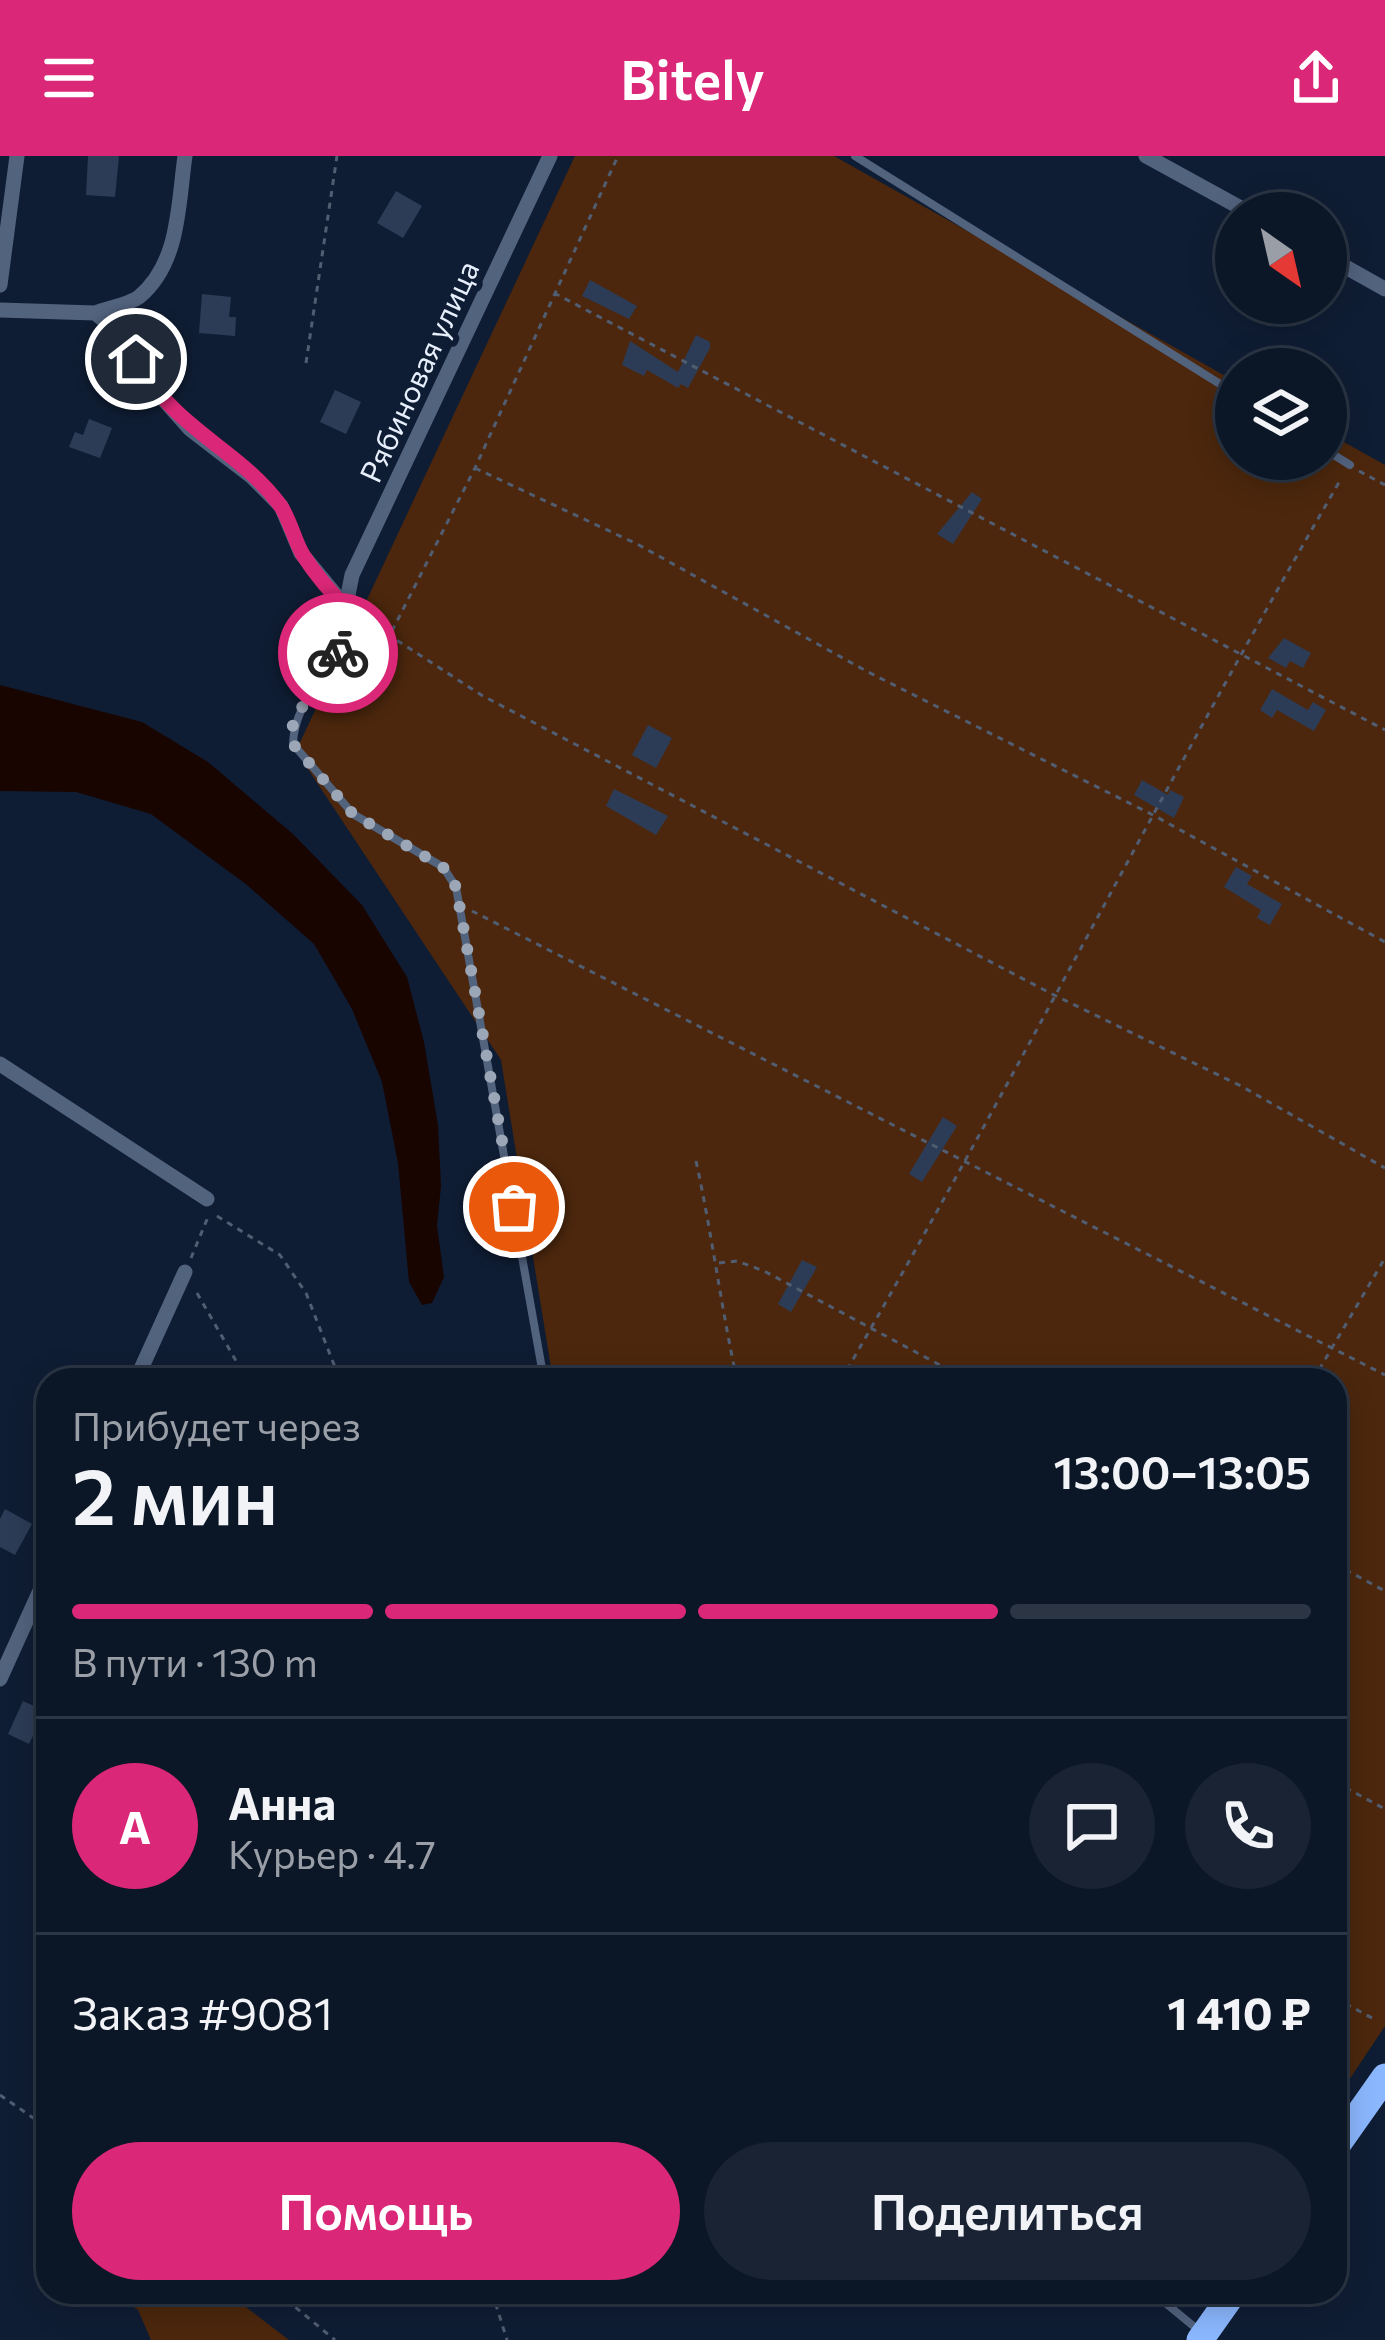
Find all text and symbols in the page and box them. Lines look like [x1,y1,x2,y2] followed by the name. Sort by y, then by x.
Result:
[36,45,102,111] icon: menu
[620,45,765,111] text: Bitely
[1283,45,1349,111] icon: share
[1215,192,1347,324] north arrow
[1215,192,1347,480] map controls
[351,254,485,488] street label: Рябиновая улица
[85,308,187,410] pin
[103,326,169,392] icon: home
[1215,348,1347,480] button: layers
[278,593,398,713] courier
[305,620,371,686] icon: bike
[463,1156,565,1258] pin
[481,1174,547,1240] icon: bag
[72,1401,361,1449] text: Прибудет через
[1053,1443,1311,1498] text: 13:00–13:05
[72,1446,278,1541] text: 2 мин
[72,1637,318,1685] text: В пути · 130 m
[1029,1763,1155,1889] button: chat
[1185,1763,1311,1889] button: phone
[228,1774,336,1829] text: Анна
[119,1798,151,1853] text: А
[228,1829,436,1877] text: Курьер · 4.7
[72,1984,333,2039] text: Заказ #9081
[1167,1984,1311,2039] text: 1 410 ₽
[72,2142,680,2280] button: Помощь
[704,2142,1311,2280] button: Поделиться

